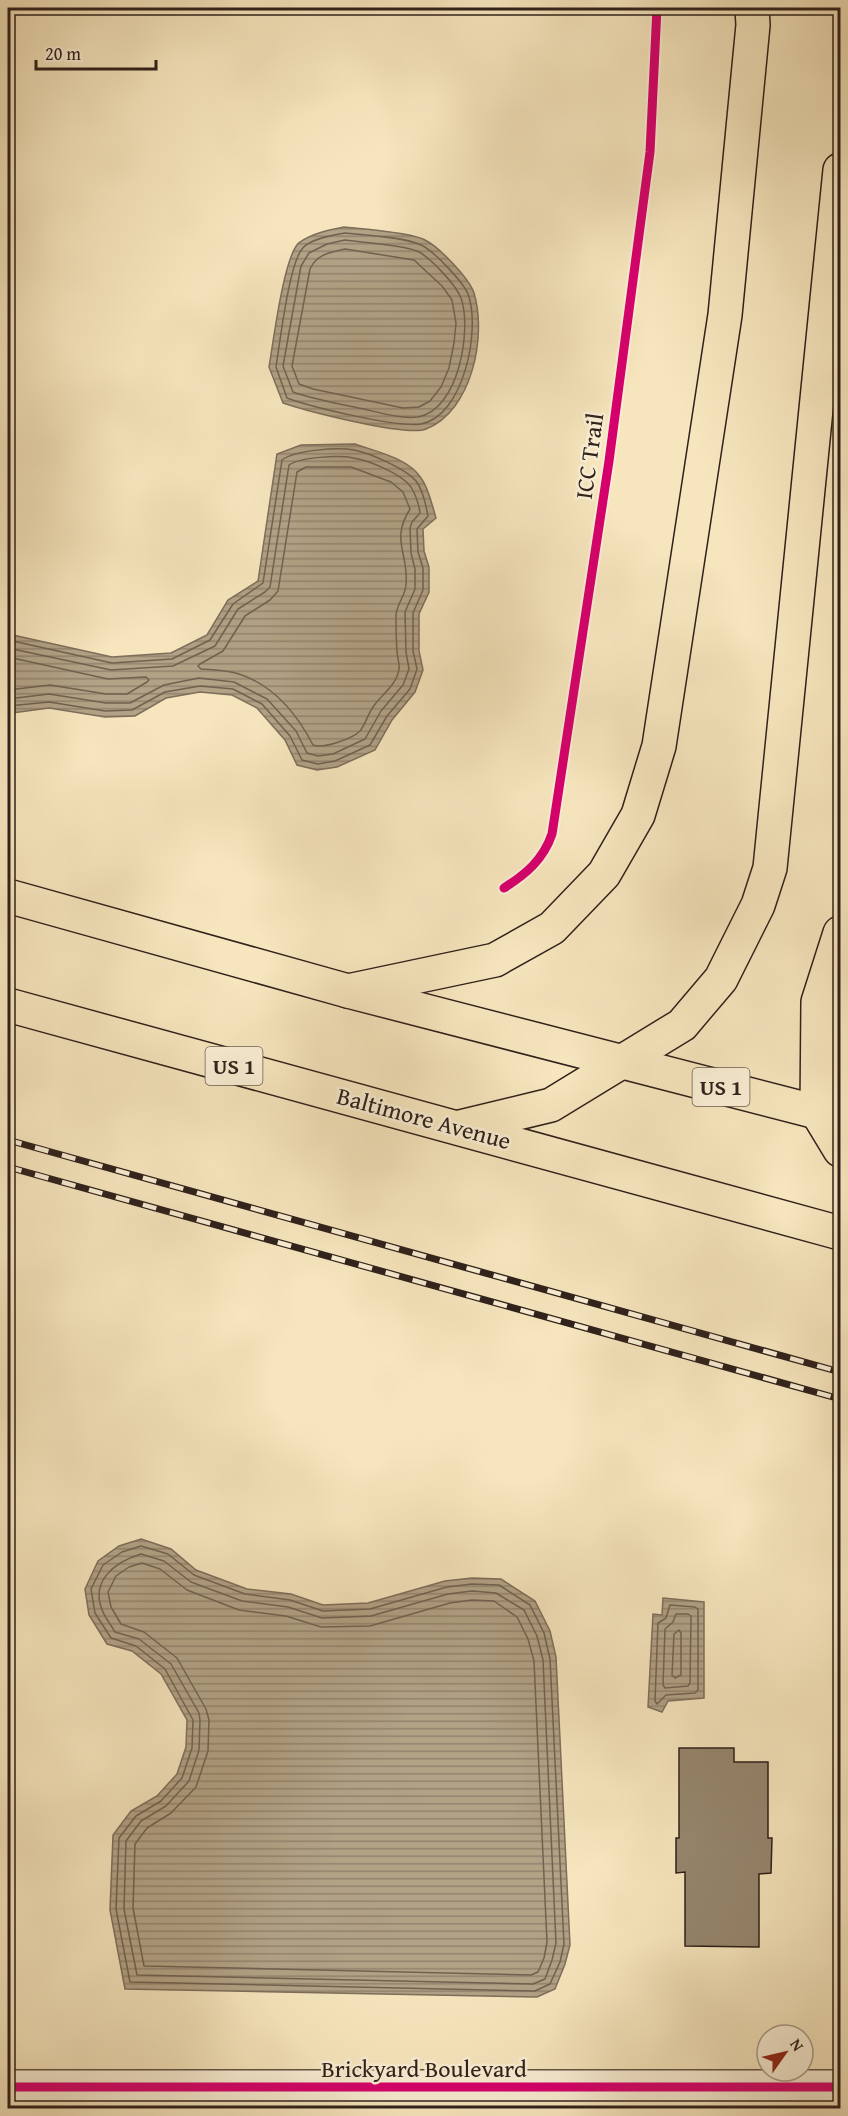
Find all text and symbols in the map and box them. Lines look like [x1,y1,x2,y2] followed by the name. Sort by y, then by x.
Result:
[36,33,156,71] scale bar
[45,40,81,67] text: 20 m
[566,410,612,501] street label: ICC Trail
[206,1047,262,1085] road number: US 1
[692,1068,750,1106] road number: US 1
[333,1078,515,1158] street label: Baltimore Avenue
[755,2023,815,2083] north arrow
[784,2033,811,2056] text: N
[321,2051,527,2086] street label: Brickyard Boulevard

